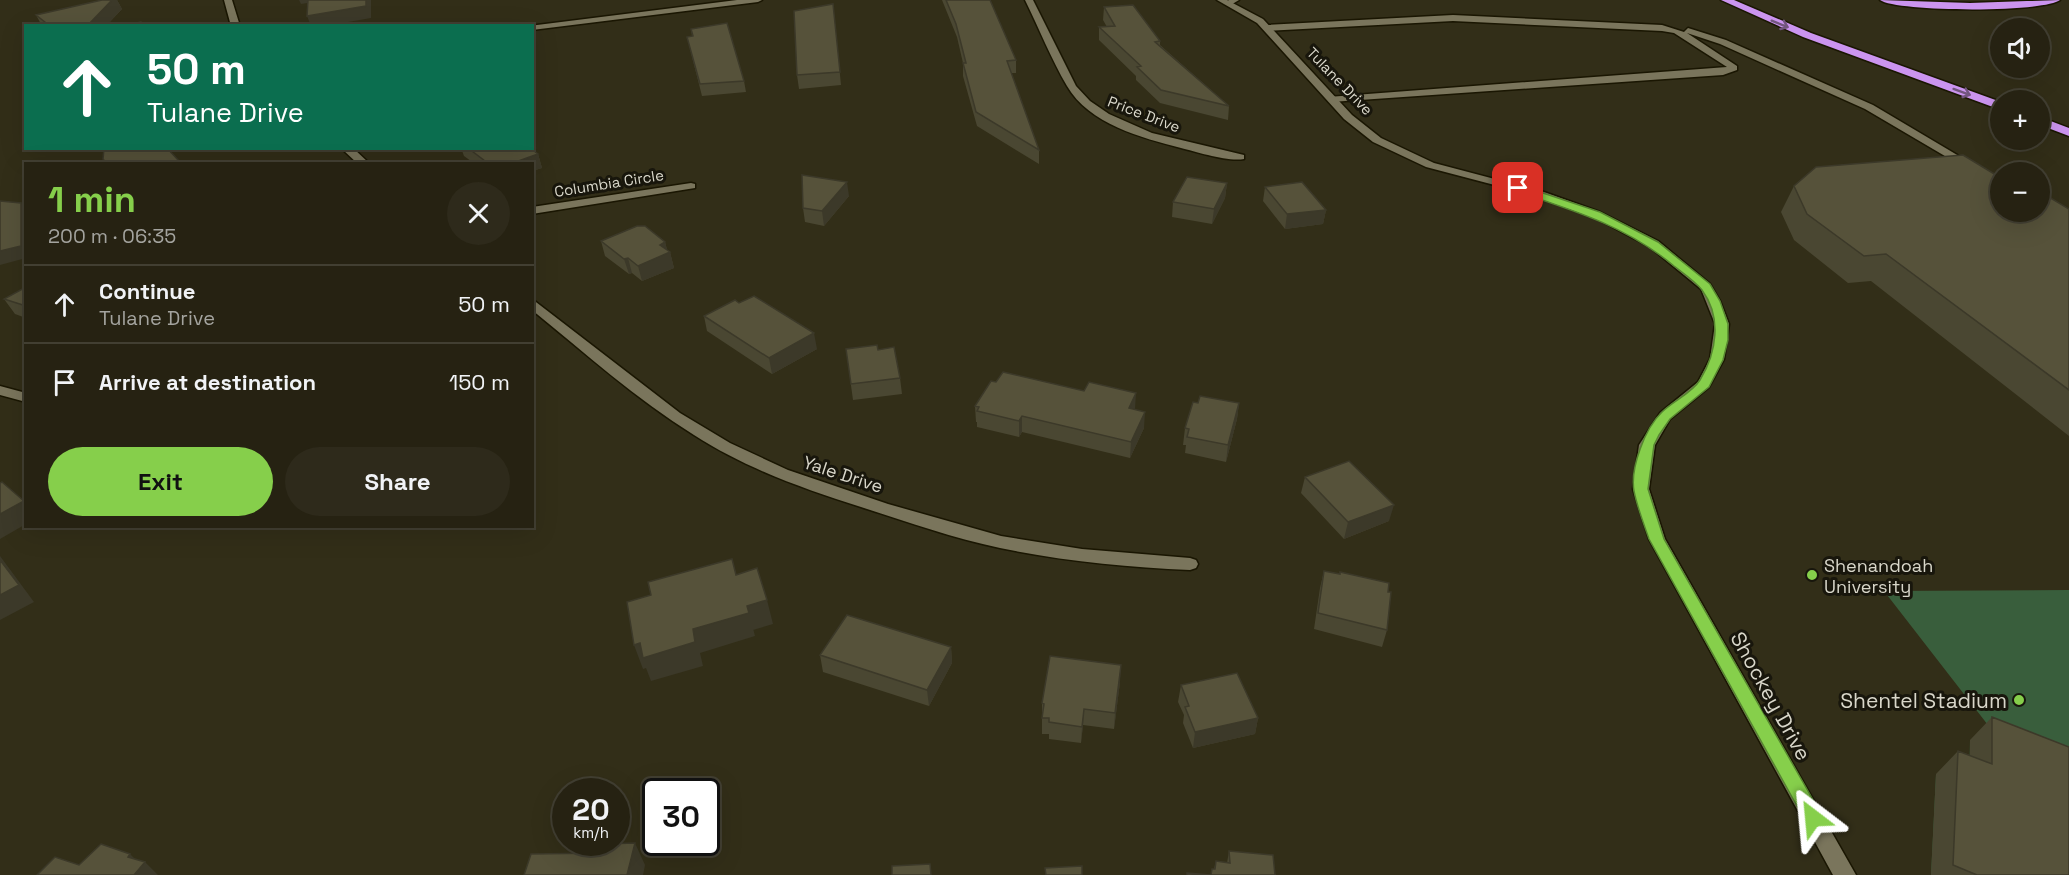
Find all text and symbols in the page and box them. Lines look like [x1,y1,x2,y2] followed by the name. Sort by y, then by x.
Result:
[1990,18,2050,222] map controls
[1990,18,2050,78] button: sound
[1770,19,1788,30] one-way arrow
[147,43,246,96] text: 50 m
[1303,43,1377,119] street label: Tulane Drive
[48,48,126,126] icon: ahead
[1952,88,1971,99] one-way arrow
[1990,90,2050,150] button: +
[1105,92,1183,137] street label: Price Drive
[147,95,304,130] text: Tulane Drive
[1492,162,1543,213] pin
[1990,162,2050,222] button: −
[553,165,665,201] street label: Columbia Circle
[1501,171,1534,204] icon: arrive
[48,177,136,223] text: 1 min
[447,182,510,245] button: close
[48,223,176,249] text: 200 m · 06:35
[99,277,195,305] text: Continue
[48,288,81,321] icon: ahead
[458,290,510,318] text: 50 m
[99,305,215,331] text: Tulane Drive
[48,366,81,399] icon: arrive
[99,368,316,396] text: Arrive at destination
[449,368,510,396] text: 150 m
[48,447,273,516] button: Exit
[285,447,510,516] button: Share
[800,450,886,498] street label: Yale Drive
[1824,554,1933,598] place label: Shenandoah University
[1805,568,1819,582] marker: Shenandoah University
[1725,627,1817,765] street label: Shockey Drive
[1840,687,2007,714] place label: Shentel Stadium
[2012,693,2026,707] marker: Shentel Stadium
[642,778,720,856] speed limit sign: 30
[1781,786,1845,850] position arrow
[572,790,610,829] text: 20
[573,823,609,842] text: km/h

